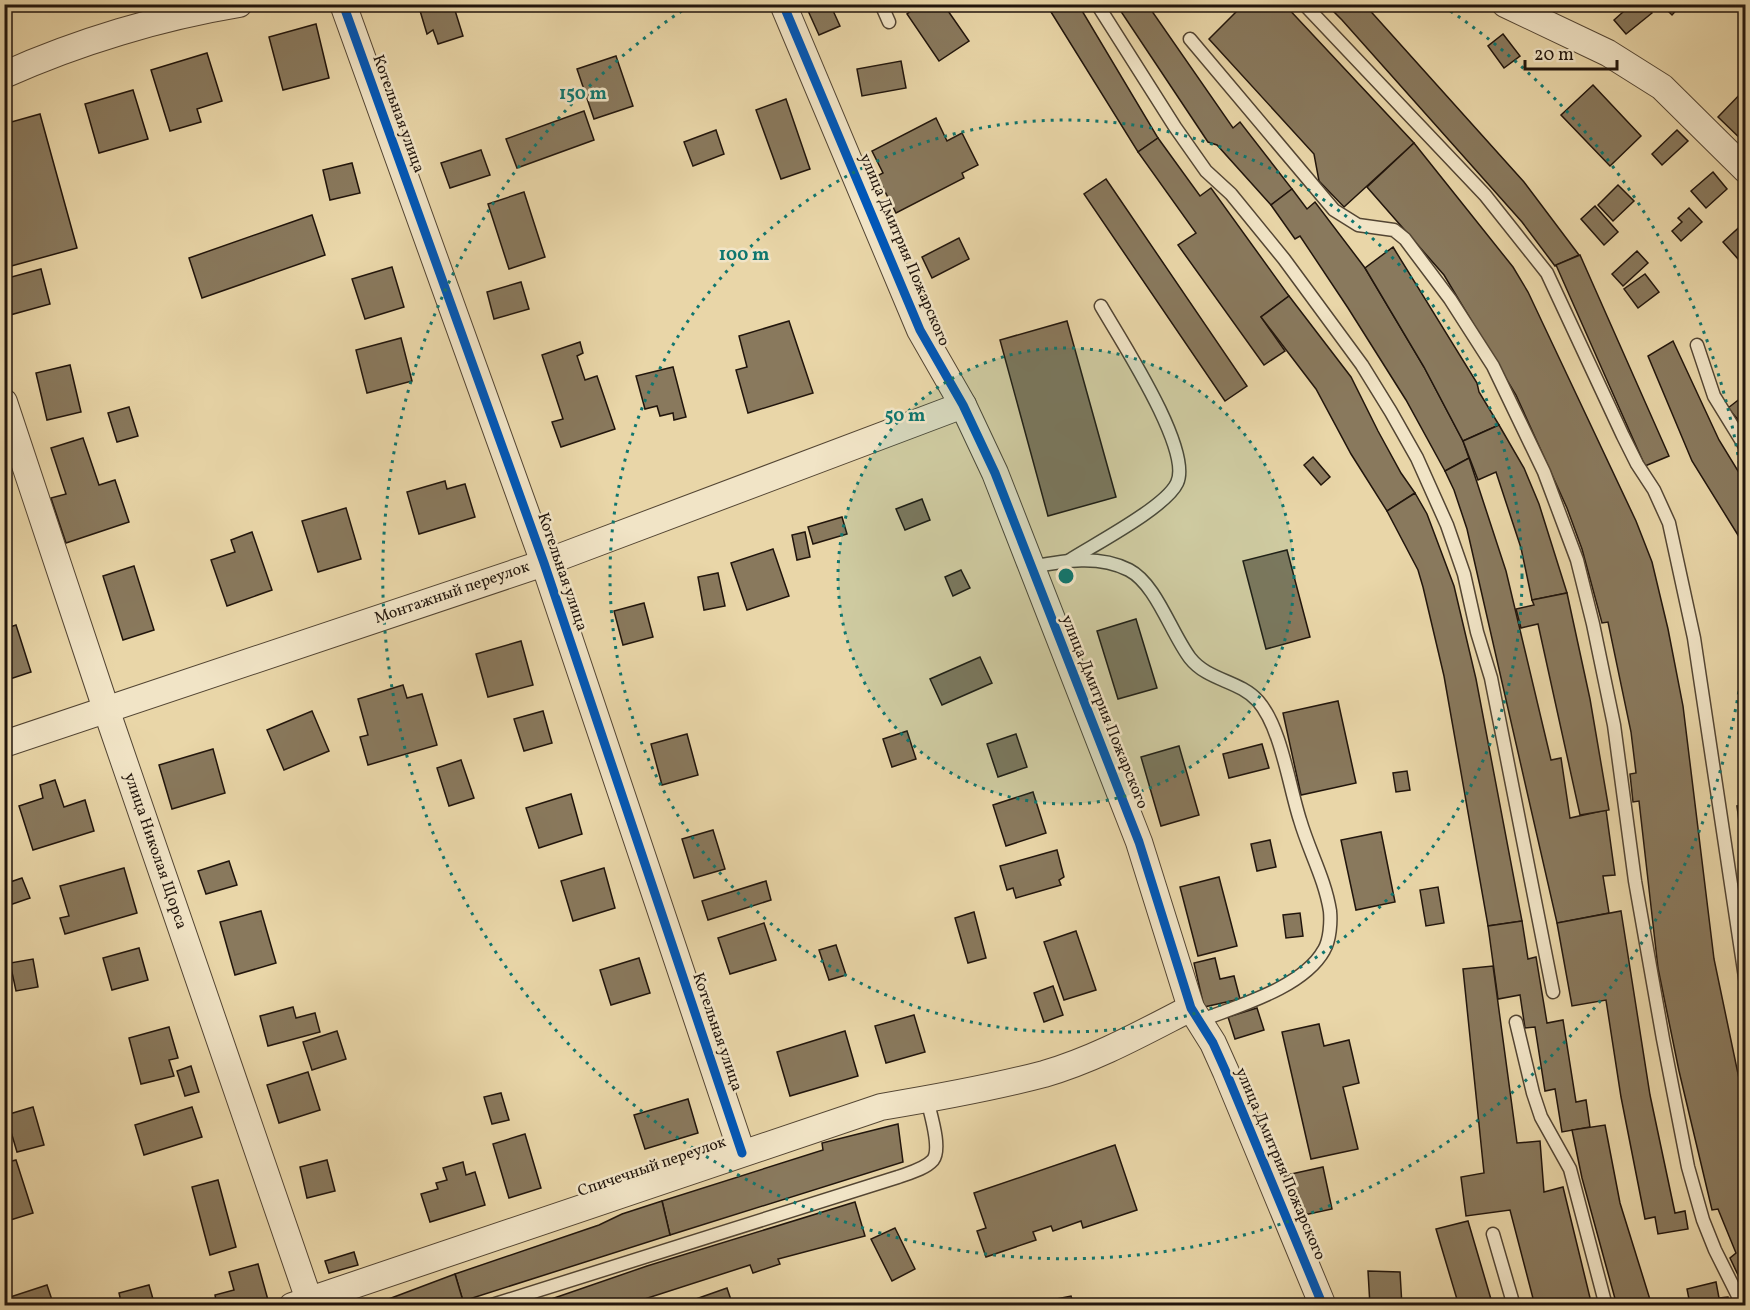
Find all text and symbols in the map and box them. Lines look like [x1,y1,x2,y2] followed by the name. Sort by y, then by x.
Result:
[1525,33,1616,71] scale bar
[1534,43,1574,68] text: 20 m
[366,52,430,176] street label: Котельная улица
[559,82,607,107] text: 150 m
[853,150,955,350] street label: улица Дмитрия Пожарского
[719,243,769,268] text: 100 m
[885,404,925,429] text: 50 m
[531,510,593,634] street label: Котельная улица
[371,556,533,630] street label: Монтажный переулок
[1056,566,1076,586] centre of rings
[1055,612,1153,812] street label: улица Дмитрия Пожарского
[118,770,192,932] street label: улица Николая Щорса
[686,970,748,1094] street label: Котельная улица
[1229,1064,1331,1264] street label: улица Дмитрия Пожарского
[575,1131,730,1203] street label: Спичечный переулок

